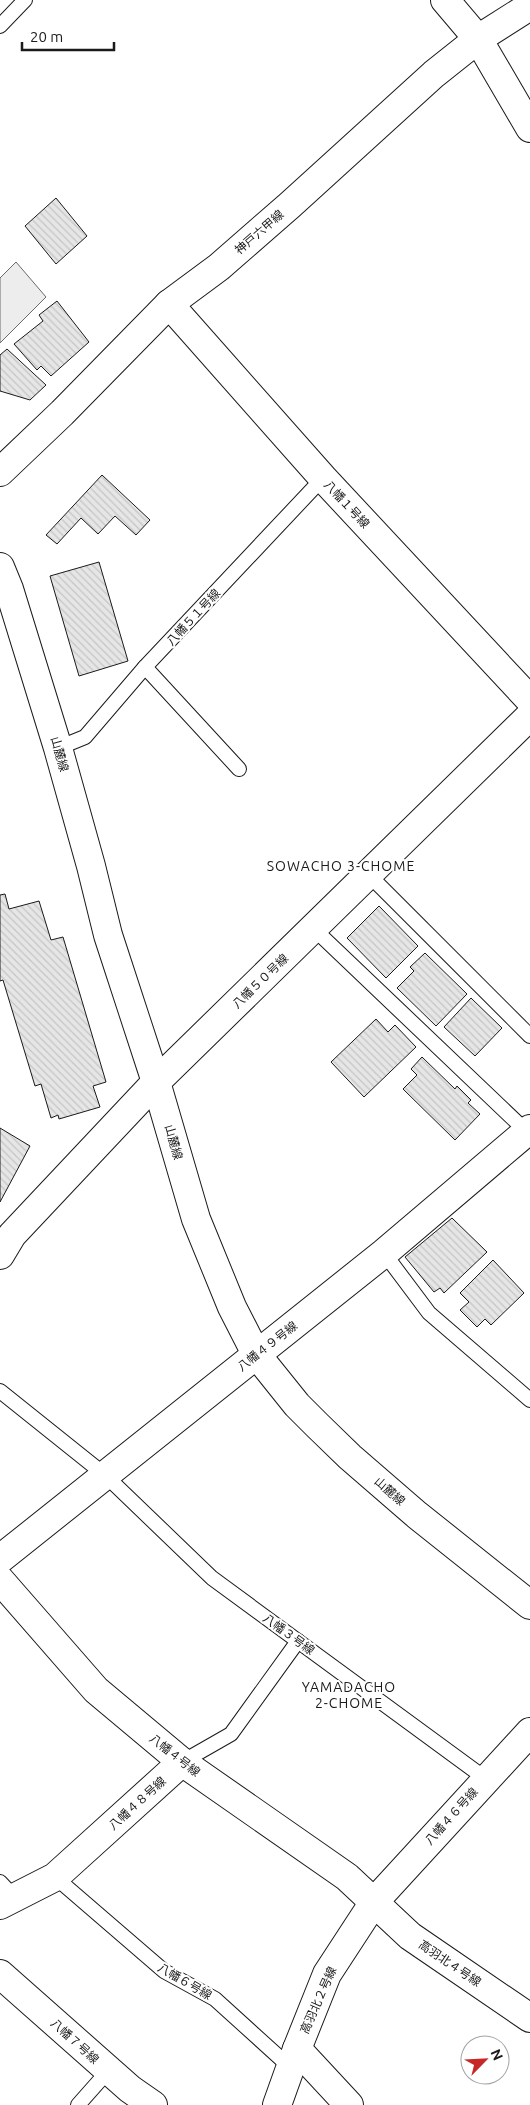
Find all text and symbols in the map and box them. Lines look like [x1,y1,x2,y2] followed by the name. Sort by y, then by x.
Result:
[22,20,115,52] scale bar
[30,28,63,45] text: 20 m
[232,207,286,257] street label: 神戸六甲線
[322,478,372,530] street label: 八幡１号線
[164,586,222,648] street label: 八幡５１号線
[49,735,71,773] street label: 山麓線
[267,858,415,874] district label: SOWACHO 3-CHOME
[230,951,290,1011] street label: 八幡５０号線
[163,1123,185,1161] street label: 山麓線
[235,1319,299,1373] street label: 八幡４９号線
[372,1474,408,1508] street label: 山麓線
[261,1611,317,1657] street label: 八幡３号線
[302,1679,396,1711] district label: YAMADACHO 2-CHOME
[147,1731,203,1779] street label: 八幡４号線
[106,1774,168,1832] street label: 八幡４８号線
[422,1785,480,1847] street label: 八幡４６号線
[417,1937,483,1989] street label: 高羽北４号線
[156,1960,214,2002] street label: 八幡６号線
[297,1964,339,2036] street label: 高羽北２号線
[48,2016,102,2066] street label: 八幡７号線
[460,2035,510,2085] north arrow
[487,2047,506,2063] text: N

